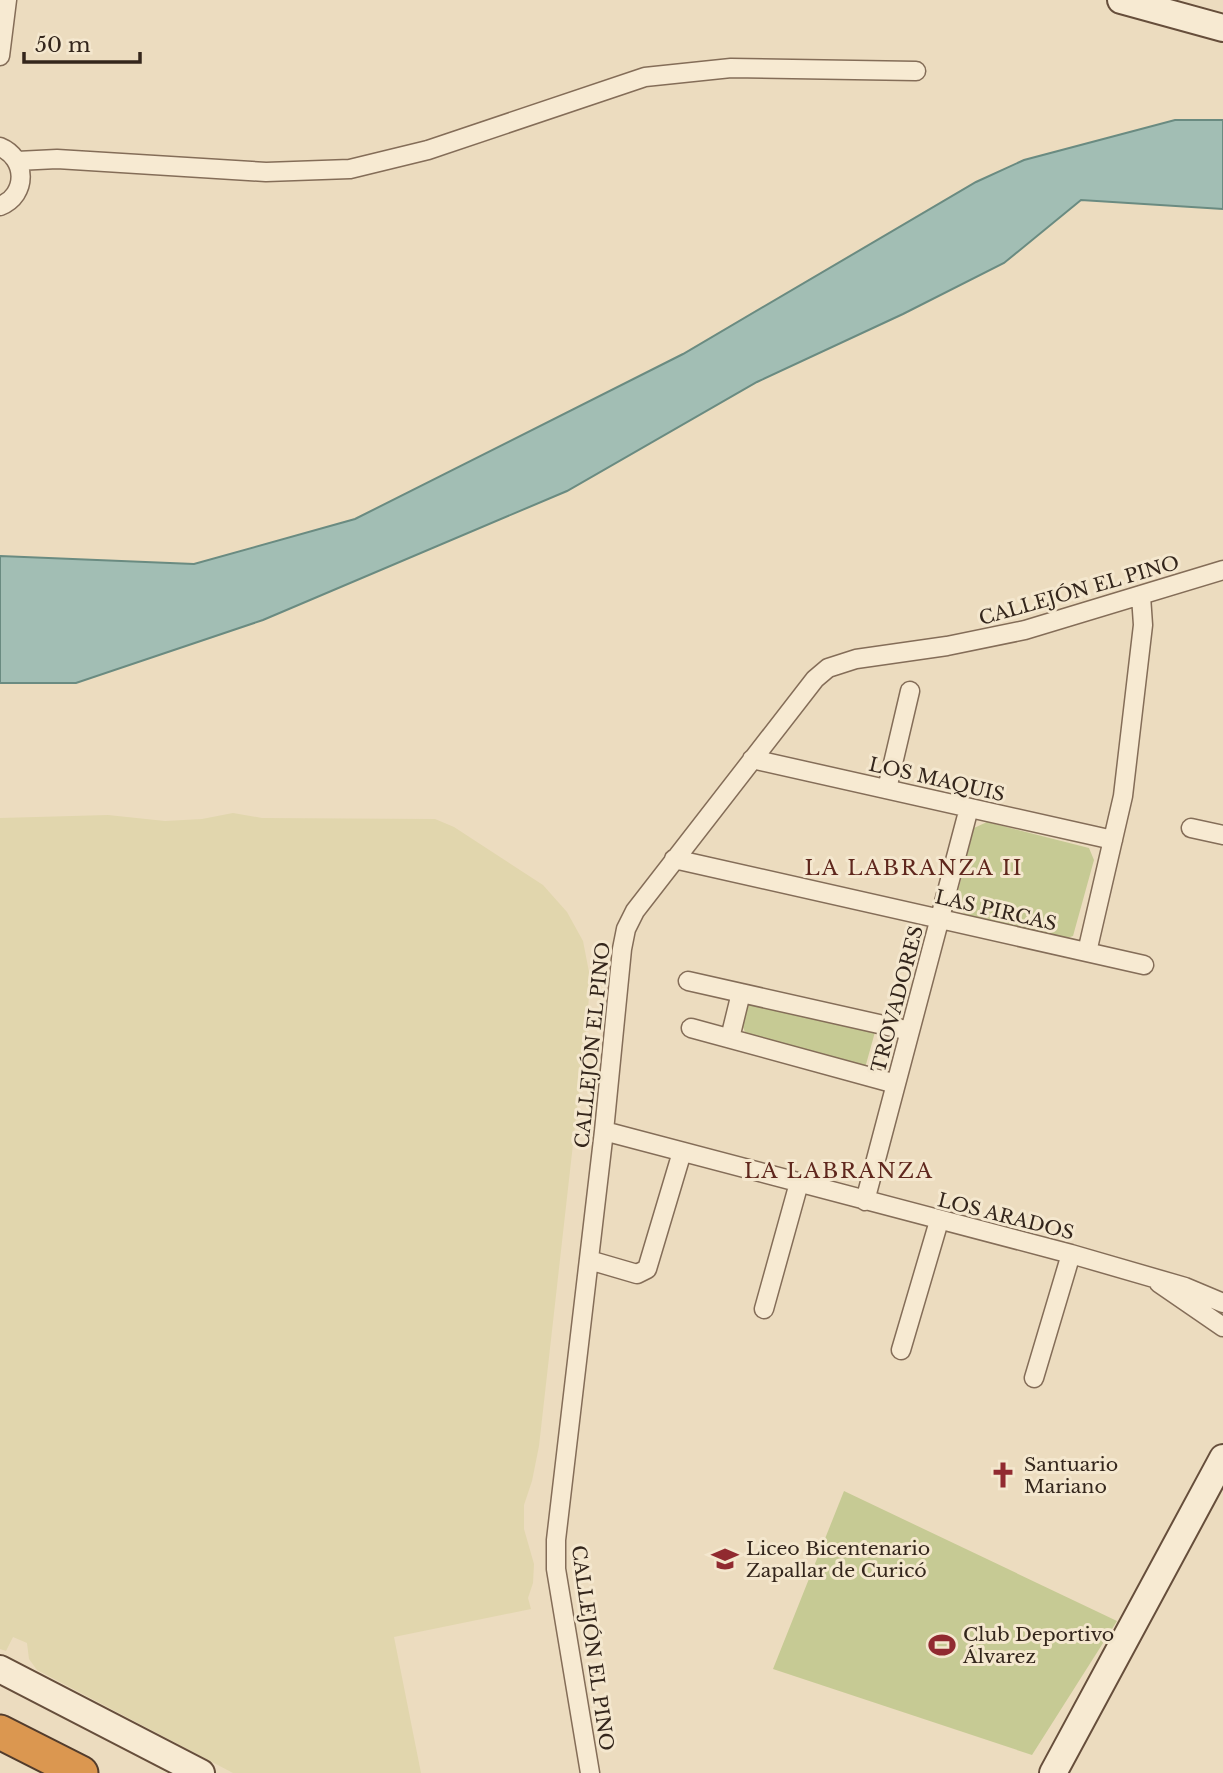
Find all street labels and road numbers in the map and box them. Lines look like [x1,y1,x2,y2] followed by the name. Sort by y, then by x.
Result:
[976,551,1182,630] street label: CALLEJÓN EL PINO
[867,753,1007,806] street label: LOS MAQUIS
[933,885,1059,936] street label: LAS PIRCAS
[867,923,928,1075] street label: TROVADORES
[570,941,615,1149] street label: CALLEJÓN EL PINO
[935,1188,1077,1245] street label: LOS ARADOS
[567,1544,618,1752] street label: CALLEJÓN EL PINO

